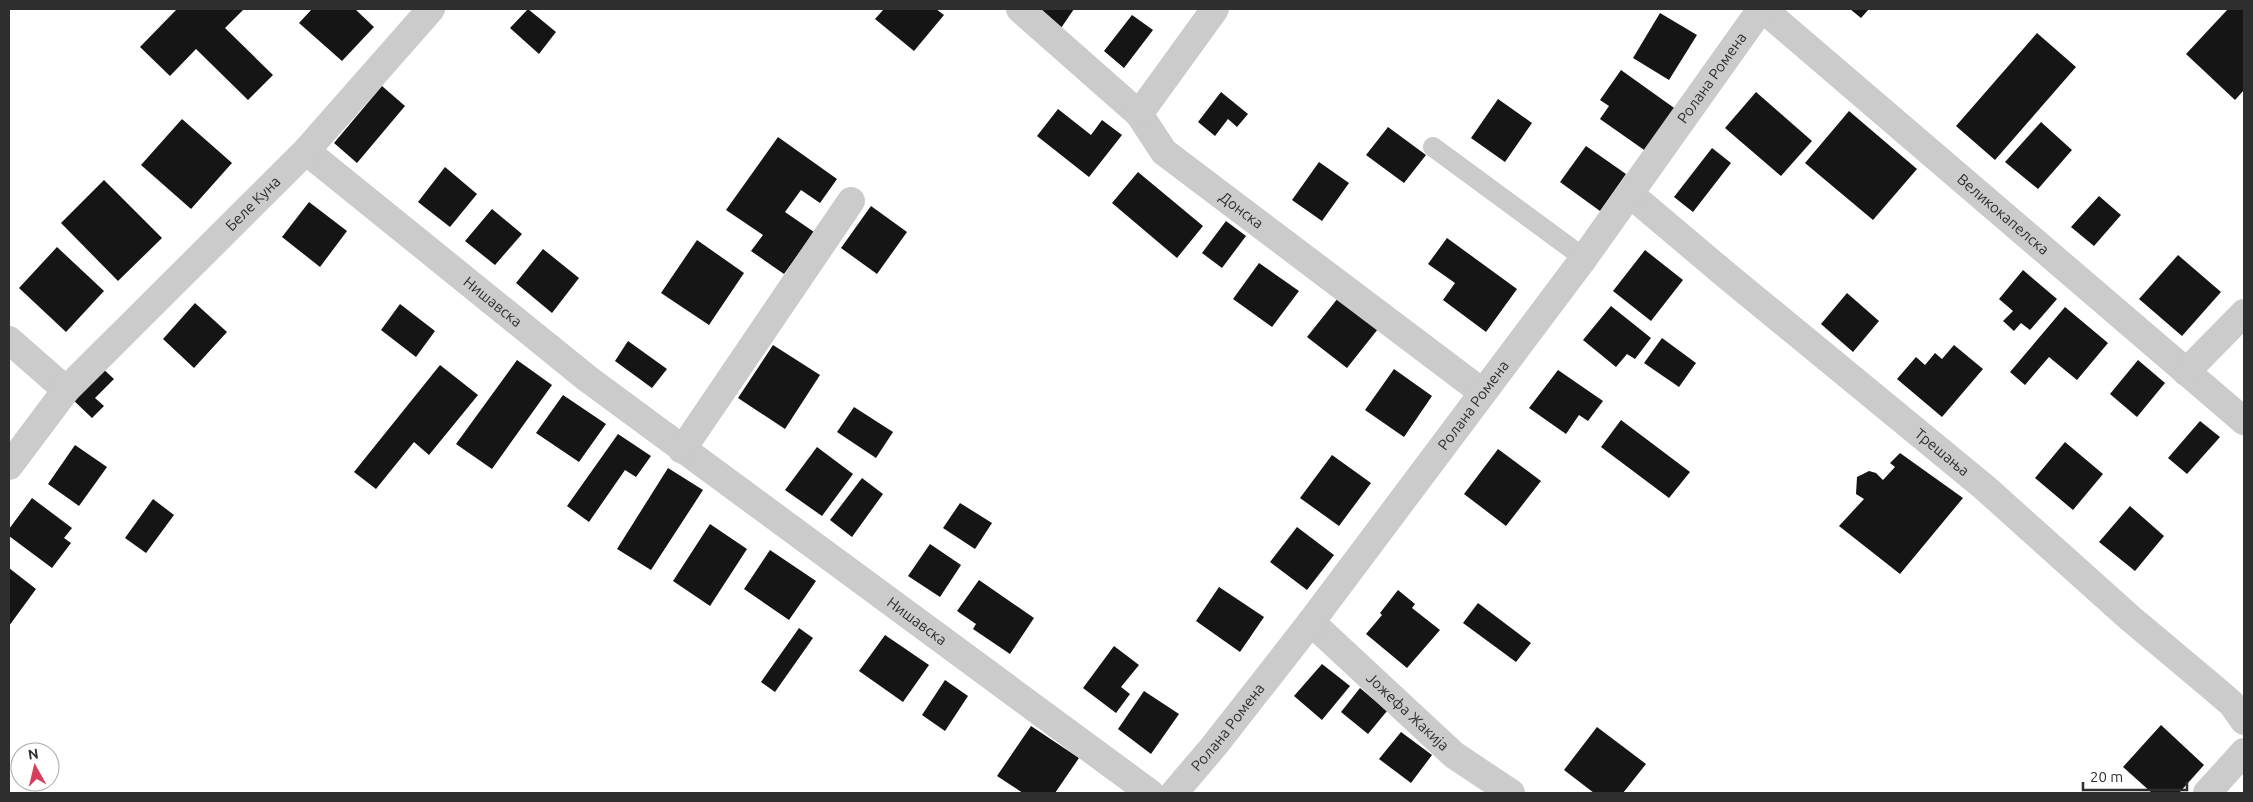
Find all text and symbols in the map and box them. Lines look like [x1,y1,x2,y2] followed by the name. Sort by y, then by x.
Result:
[1674,29,1750,126] street label: Ролана Ромена
[1954,170,2053,258] street label: Великокапелска
[222,173,284,234] street label: Беле Куна
[1216,188,1267,232] street label: Донска
[460,273,525,330] street label: Нишавска
[1434,357,1512,453] street label: Ролана Ромена
[1912,425,1973,479] street label: Трешања
[884,593,950,648] street label: Нишавска
[1363,669,1453,754] street label: Јожефа Жакија
[1187,680,1268,774] street label: Ролана Ромена
[10,742,60,792] north arrow
[27,745,39,763] text: N
[2083,760,2187,792] scale bar
[2090,768,2123,785] text: 20 m

